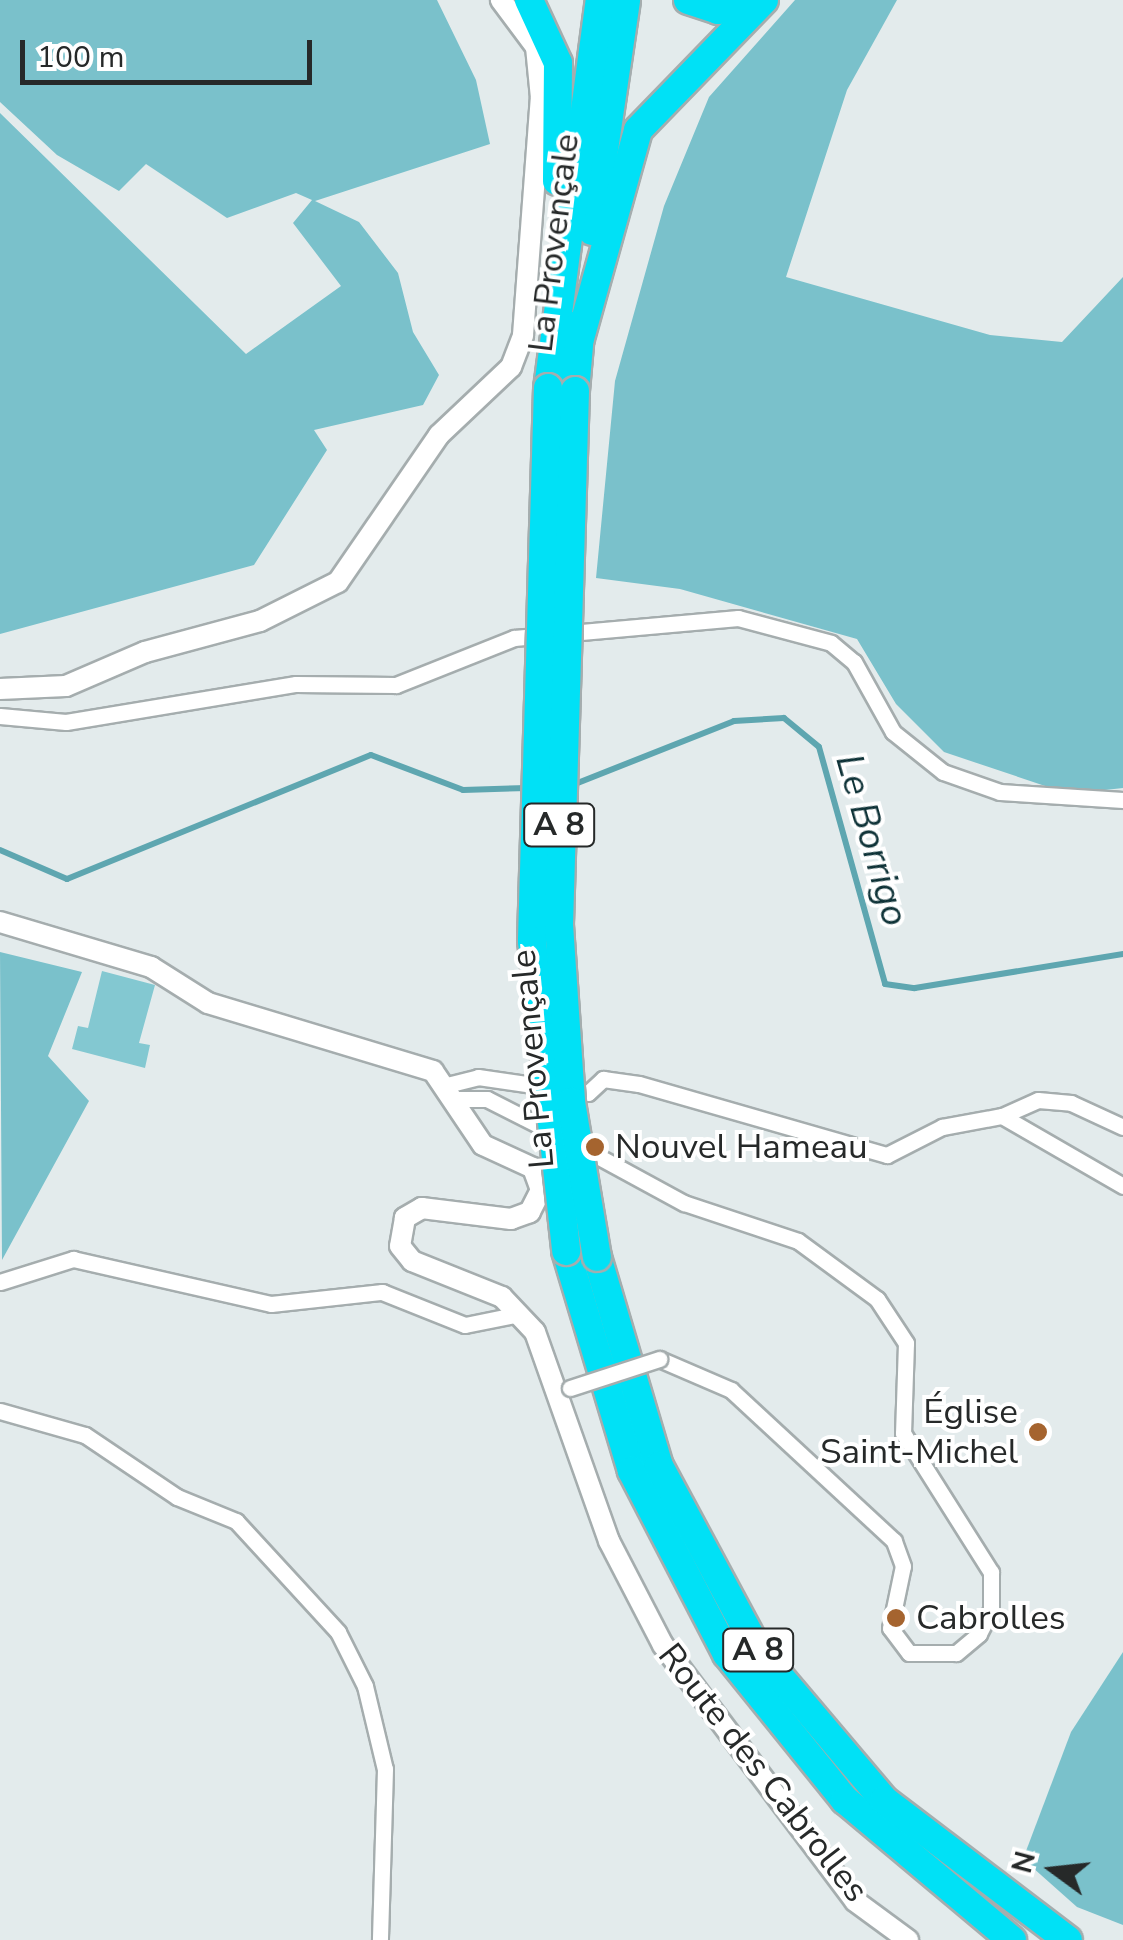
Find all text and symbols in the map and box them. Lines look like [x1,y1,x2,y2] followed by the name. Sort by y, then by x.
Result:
[25,20,318,82] scale bar
[37,37,124,78] text: 100 m
[520,131,588,355] street label: La Provençale
[826,749,918,931] water label: Le Borrigo
[522,798,596,852] road number: A 8
[503,948,563,1170] street label: La Provençale
[615,1126,868,1168] place label: Nouvel Hameau
[584,1136,606,1158] marker: Nouvel Hameau
[820,1391,1018,1473] place label: Église Saint-Michel
[1027,1421,1049,1443] marker: Église Saint-Michel
[916,1597,1066,1639] place label: Cabrolles
[885,1607,907,1629] marker: Cabrolles
[720,1623,796,1677] road number: A 8
[649,1635,877,1911] street label: Route des Cabrolles
[1003,1820,1103,1920] north arrow
[1003,1847,1045,1877] text: N

